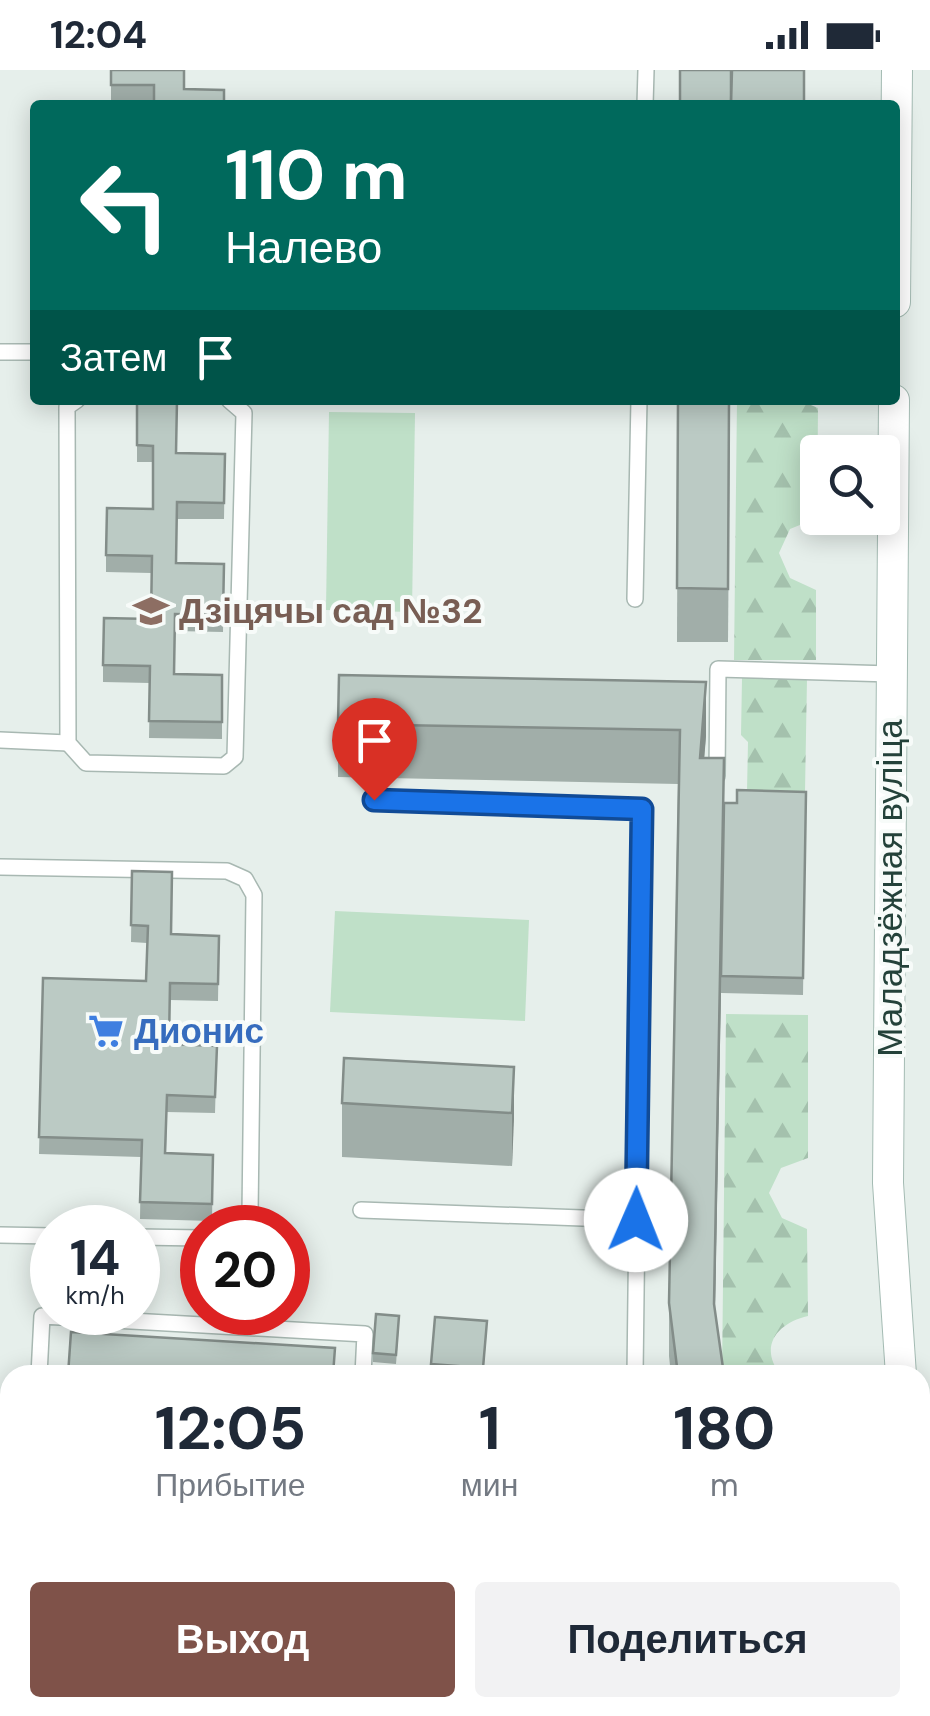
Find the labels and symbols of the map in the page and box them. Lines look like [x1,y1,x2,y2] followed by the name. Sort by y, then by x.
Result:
[179,588,482,634] place label: Дзіцячы сад №32
[132,592,170,630] school or university icon: Дзіцячы сад №32
[332,698,417,801] pin
[867,719,913,1057] street label: Маладзёжная вуліца
[134,1008,264,1054] place label: Дионис
[87,1012,125,1050] supermarket icon: Дионис
[584,1168,688,1272] position arrow
[180,1205,310,1335] speed limit sign: 20

